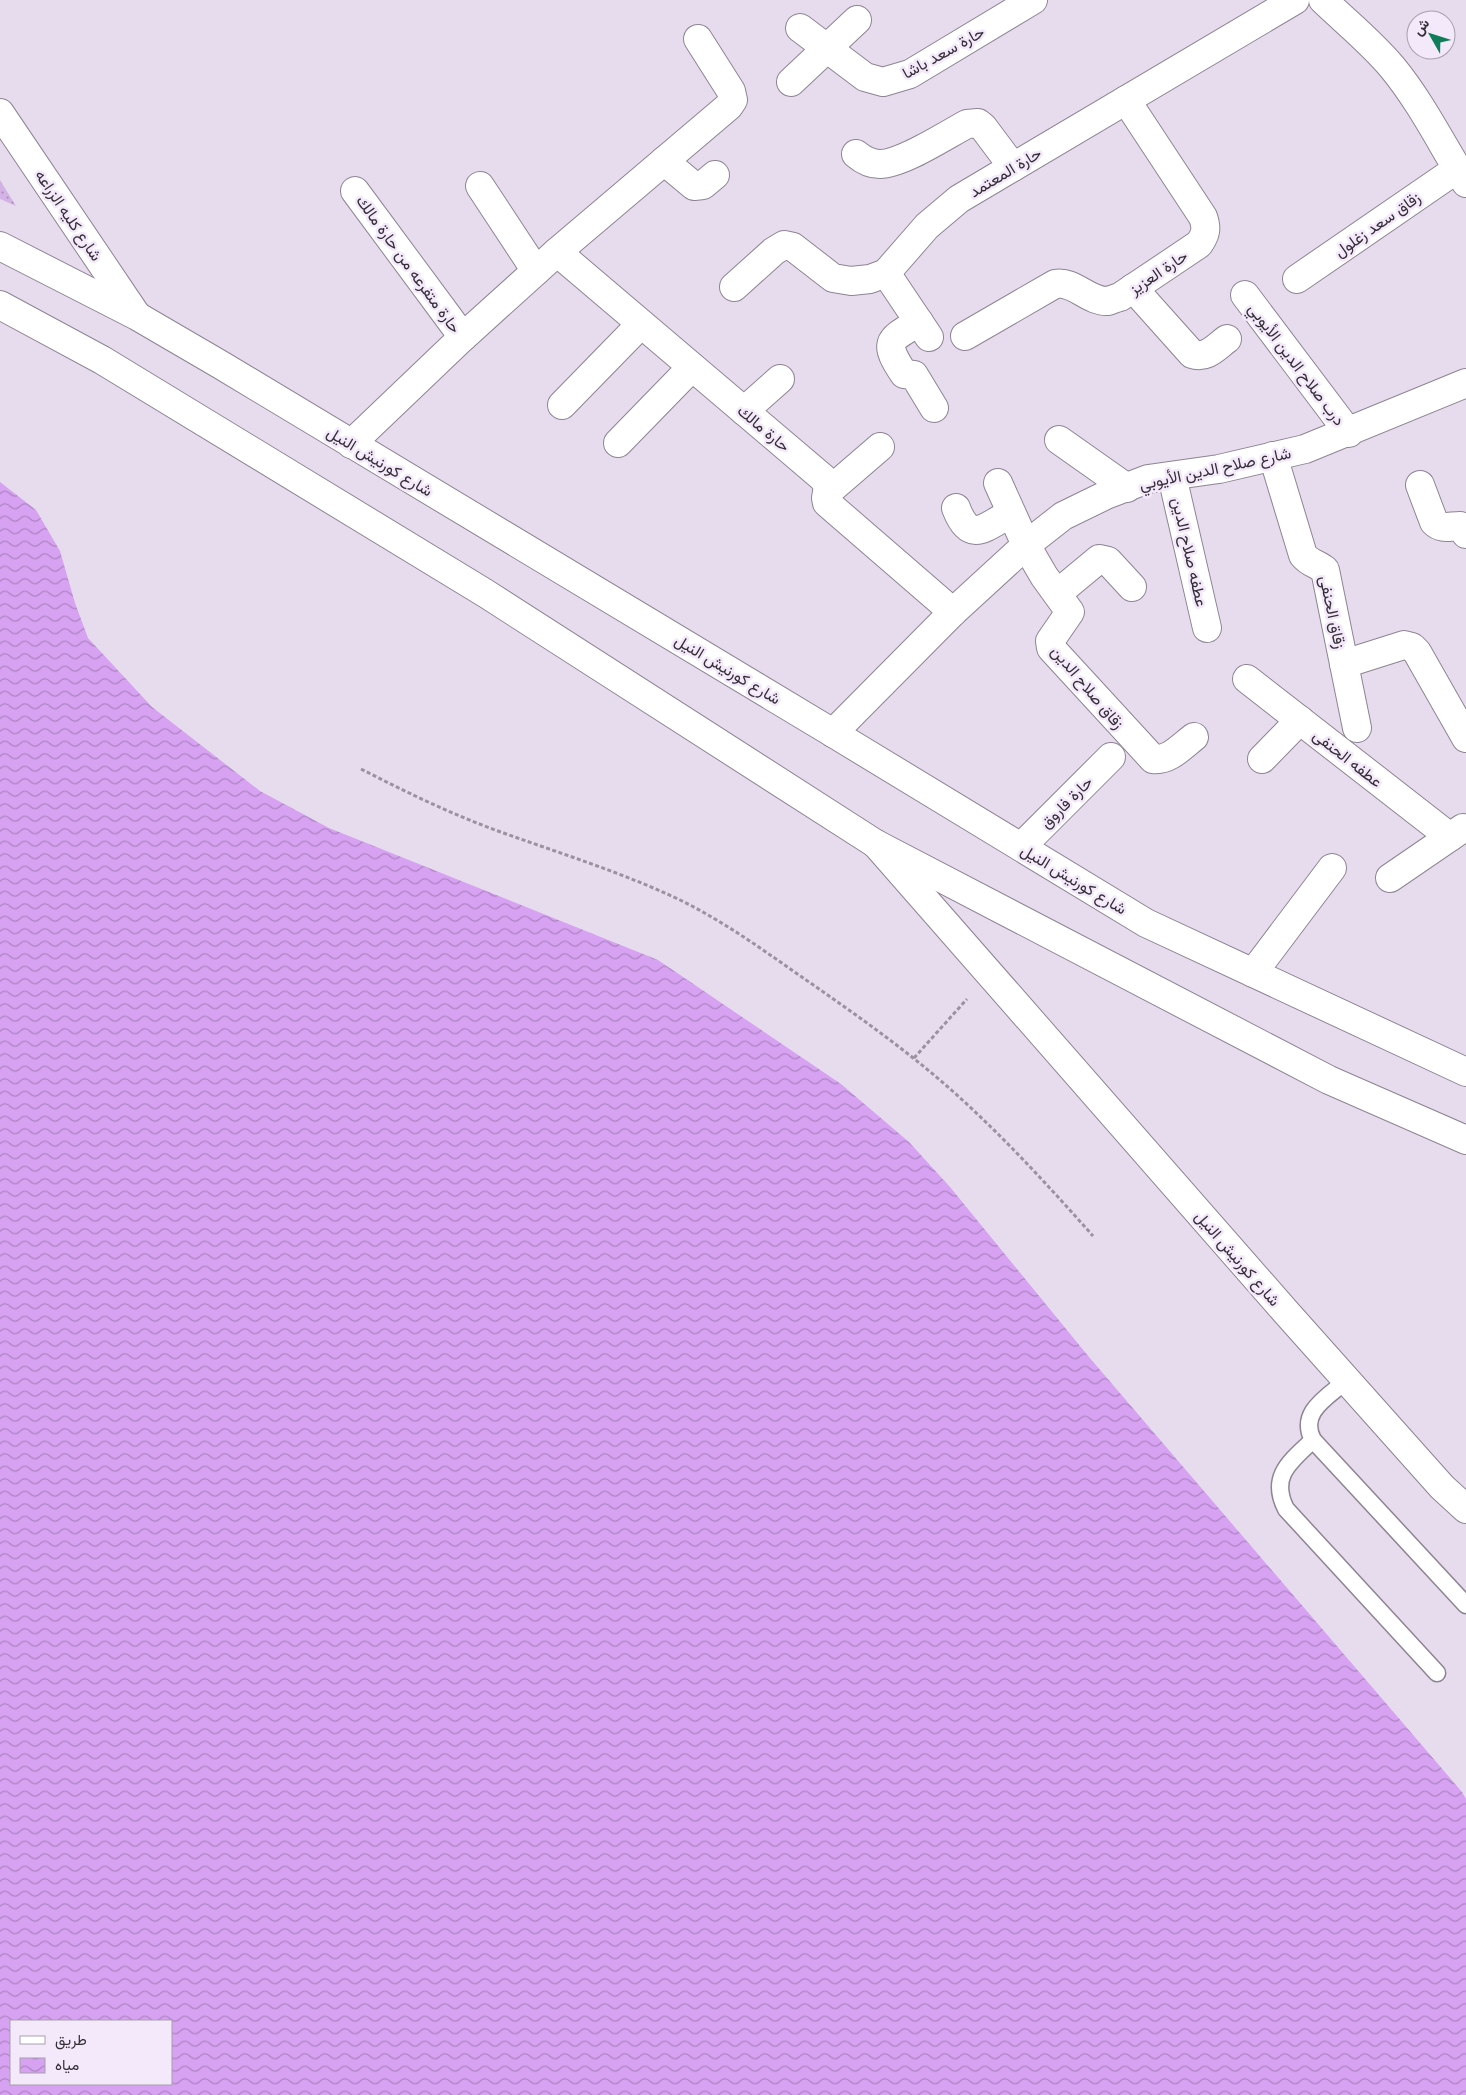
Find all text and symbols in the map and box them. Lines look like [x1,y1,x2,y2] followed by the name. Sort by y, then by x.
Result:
[1406,10,1456,60] north arrow
[1408,14,1433,39] text: ش
[898,20,988,84] street label: حارة سعد باشا
[965,142,1046,202] street label: حارة المعتمد
[29,165,108,266] street label: شارع كليه الزراعه
[1330,186,1424,262] street label: زقاق سعد زغلول
[351,191,467,338] street label: حارة متفرعه من حارة مالك
[1124,244,1192,300] street label: حارة العزيز
[1241,298,1350,432] street label: درب صلاح الدين الأيوبي
[733,399,795,457] street label: حارة مالك
[322,421,437,502] street label: شارع كورنيش النيل
[1137,441,1294,498] street label: شارع صلاح الدين الأيوبي
[1166,495,1213,609] street label: عطفه صلاح الدين
[1315,573,1351,651] street label: زقاق الحنفى
[670,629,785,710] street label: شارع كورنيش النيل
[1046,641,1129,734] street label: زقاق صلاح الدين
[1309,724,1387,792] street label: عطفه الحنفى
[1035,771,1097,833] street label: حارة فاروق
[1016,839,1131,920] street label: شارع كورنيش النيل
[1190,1205,1286,1311] street label: شارع كورنيش النيل
[10,2020,172,2085] legend
[55,2029,87,2050] text: طريق
[55,2054,79,2074] text: مياه

